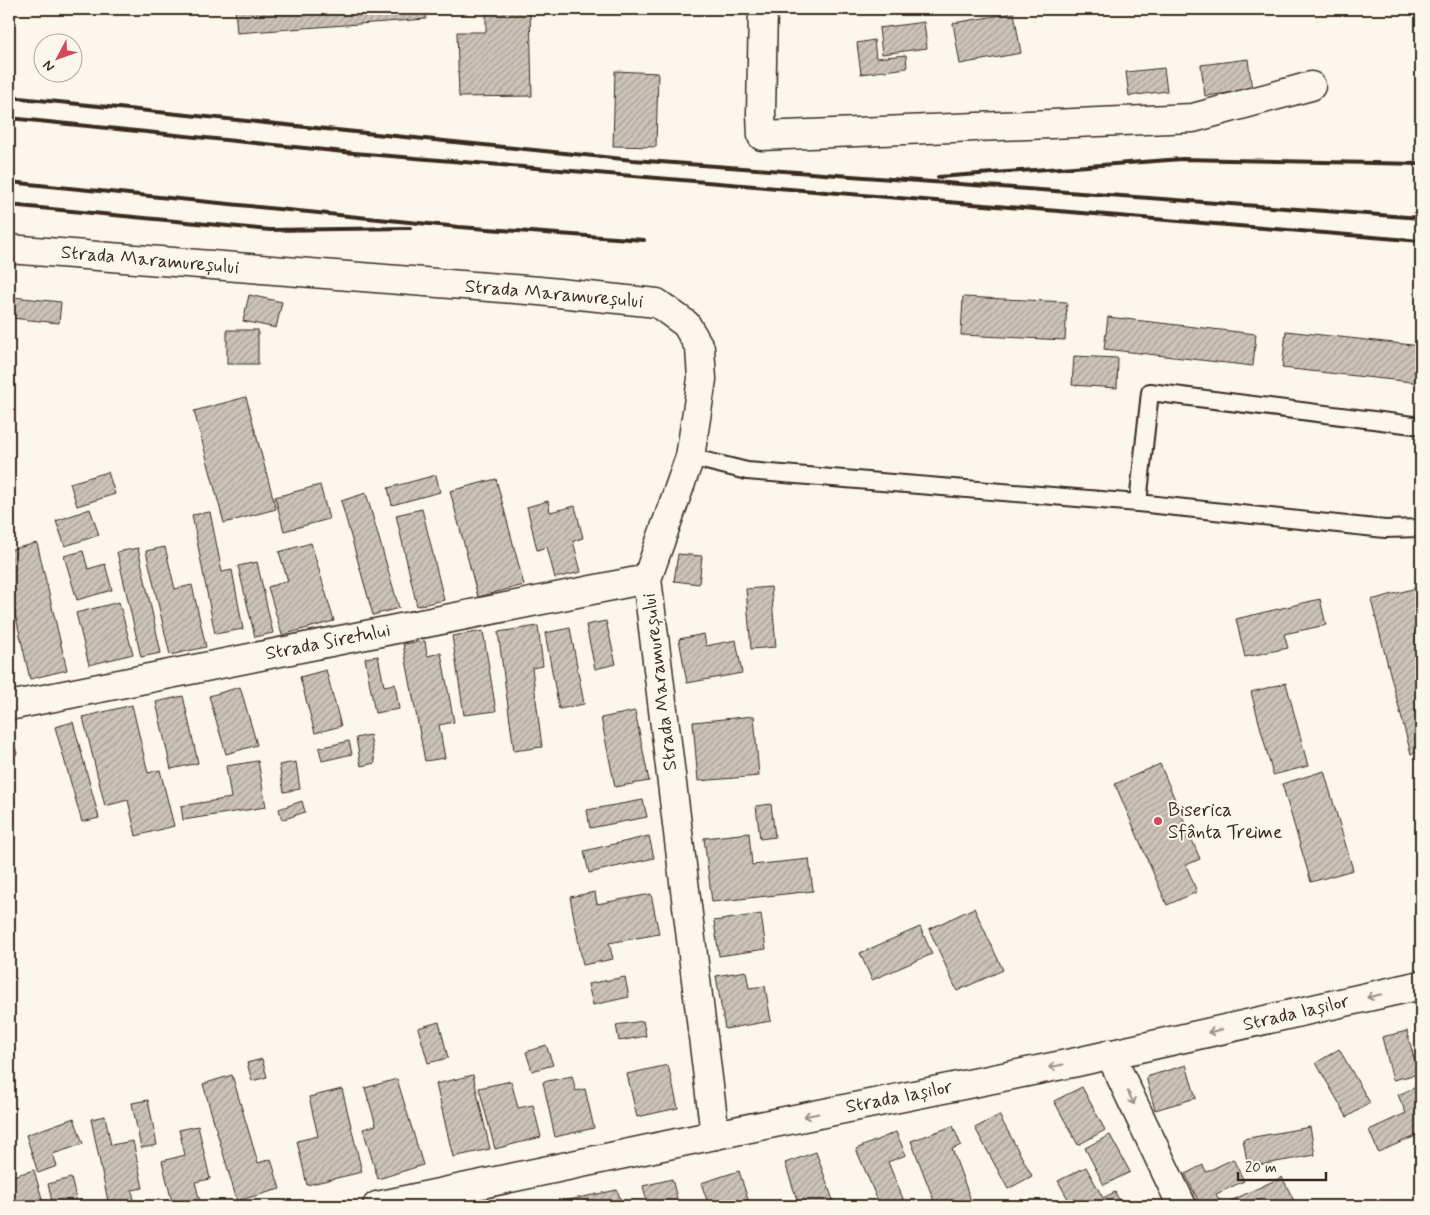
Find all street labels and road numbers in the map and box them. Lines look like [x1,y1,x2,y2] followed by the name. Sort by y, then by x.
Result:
[60,240,240,280] street label: Strada Maramureșului
[464,274,644,314] street label: Strada Maramureșului
[637,592,683,772] street label: Strada Maramureșului
[263,618,393,666] street label: Strada Siretului
[1241,989,1352,1037] street label: Strada Iașilor
[844,1074,955,1120] street label: Strada Iașilor

